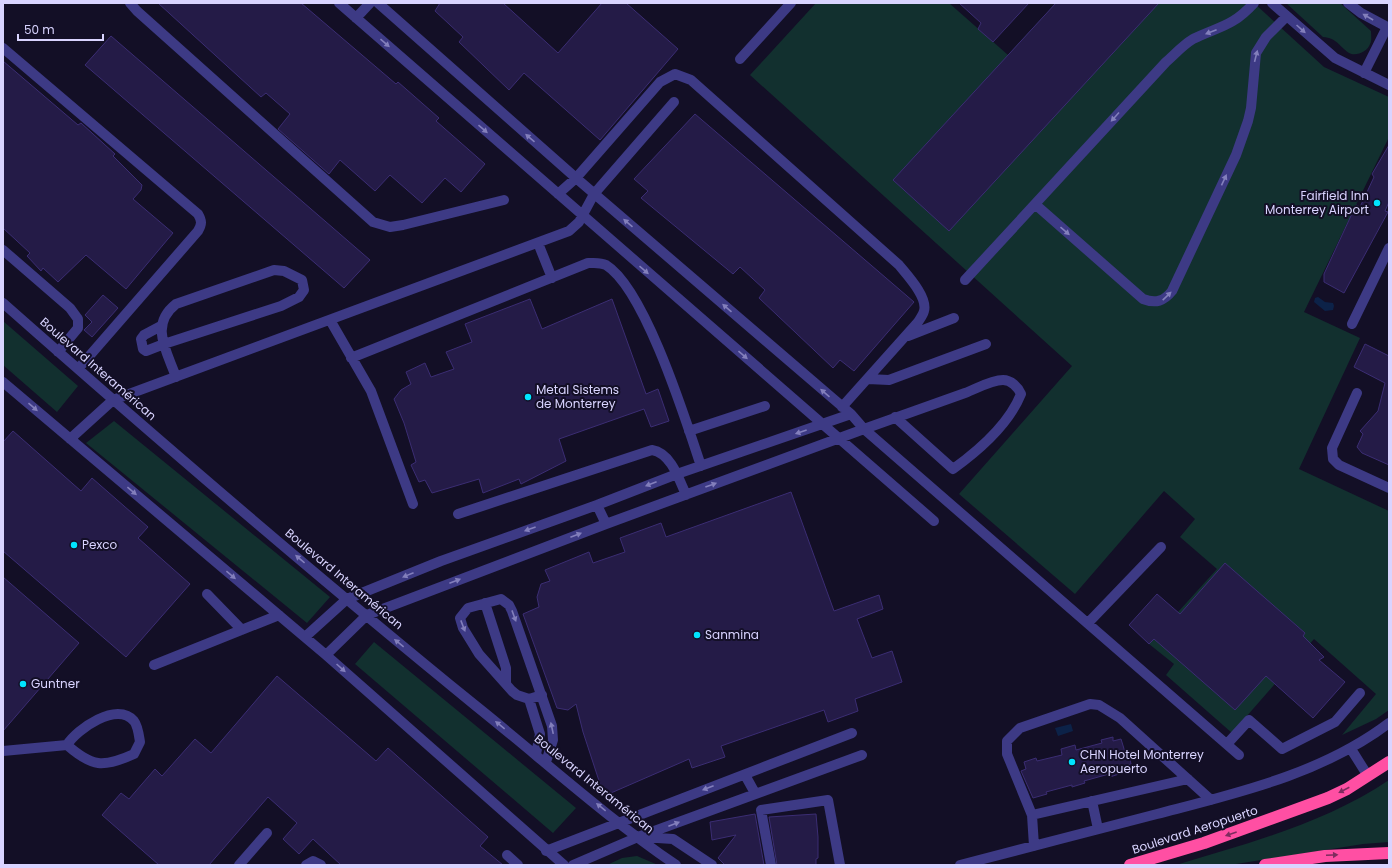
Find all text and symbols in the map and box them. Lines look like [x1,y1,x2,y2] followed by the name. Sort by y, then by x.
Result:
[1362,13,1374,20] one-way arrow
[18,16,103,42] scale bar
[24,21,55,38] text: 50 m
[1296,25,1306,34] one-way arrow
[1205,29,1217,35] one-way arrow
[380,39,391,48] one-way arrow
[1254,50,1260,62] one-way arrow
[1111,112,1120,123] one-way arrow
[478,124,489,133] one-way arrow
[525,133,536,142] one-way arrow
[1221,175,1227,186] one-way arrow
[1265,187,1369,218] place label: Fairfield Inn Monterrey Airport
[1372,198,1382,208] marker: Fairfield Inn Monterrey Airport
[623,219,634,228] one-way arrow
[1060,226,1070,235] one-way arrow
[639,265,650,274] one-way arrow
[1162,292,1172,301] one-way arrow
[721,304,732,313] one-way arrow
[36,313,160,424] street label: Boulevard Interamérican
[738,350,748,359] one-way arrow
[536,381,619,412] place label: Metal Sistems de Monterrey
[820,389,830,398] one-way arrow
[523,392,533,402] marker: Metal Sistems de Monterrey
[27,402,38,411] one-way arrow
[794,430,806,436] one-way arrow
[645,482,657,488] one-way arrow
[706,482,718,488] one-way arrow
[126,487,137,496] one-way arrow
[282,524,407,633] street label: Boulevard Interamérican
[523,527,535,533] one-way arrow
[571,532,583,538] one-way arrow
[82,536,117,553] place label: Pexco
[69,540,79,550] marker: Pexco
[295,555,305,564] one-way arrow
[226,570,236,579] one-way arrow
[401,572,413,578] one-way arrow
[449,578,461,584] one-way arrow
[511,611,517,623] one-way arrow
[460,620,467,632] one-way arrow
[705,626,759,643] place label: Sanmina
[692,630,702,640] marker: Sanmina
[394,639,405,648] one-way arrow
[336,663,346,673] one-way arrow
[31,675,80,692] place label: Guntner
[18,679,28,689] marker: Guntner
[495,721,506,729] one-way arrow
[549,722,555,735] one-way arrow
[531,730,658,837] street label: Boulevard Interamérican
[1080,746,1204,777] place label: CHN Hotel Monterrey Aeropuerto
[1067,757,1077,767] marker: CHN Hotel Monterrey Aeropuerto
[702,786,714,792] one-way arrow
[1338,787,1350,793] one-way arrow
[1130,801,1260,858] street label: Boulevard Aeropuerto
[596,803,606,811] one-way arrow
[668,820,680,826] one-way arrow
[1224,831,1236,837] one-way arrow
[1326,852,1338,859] one-way arrow

